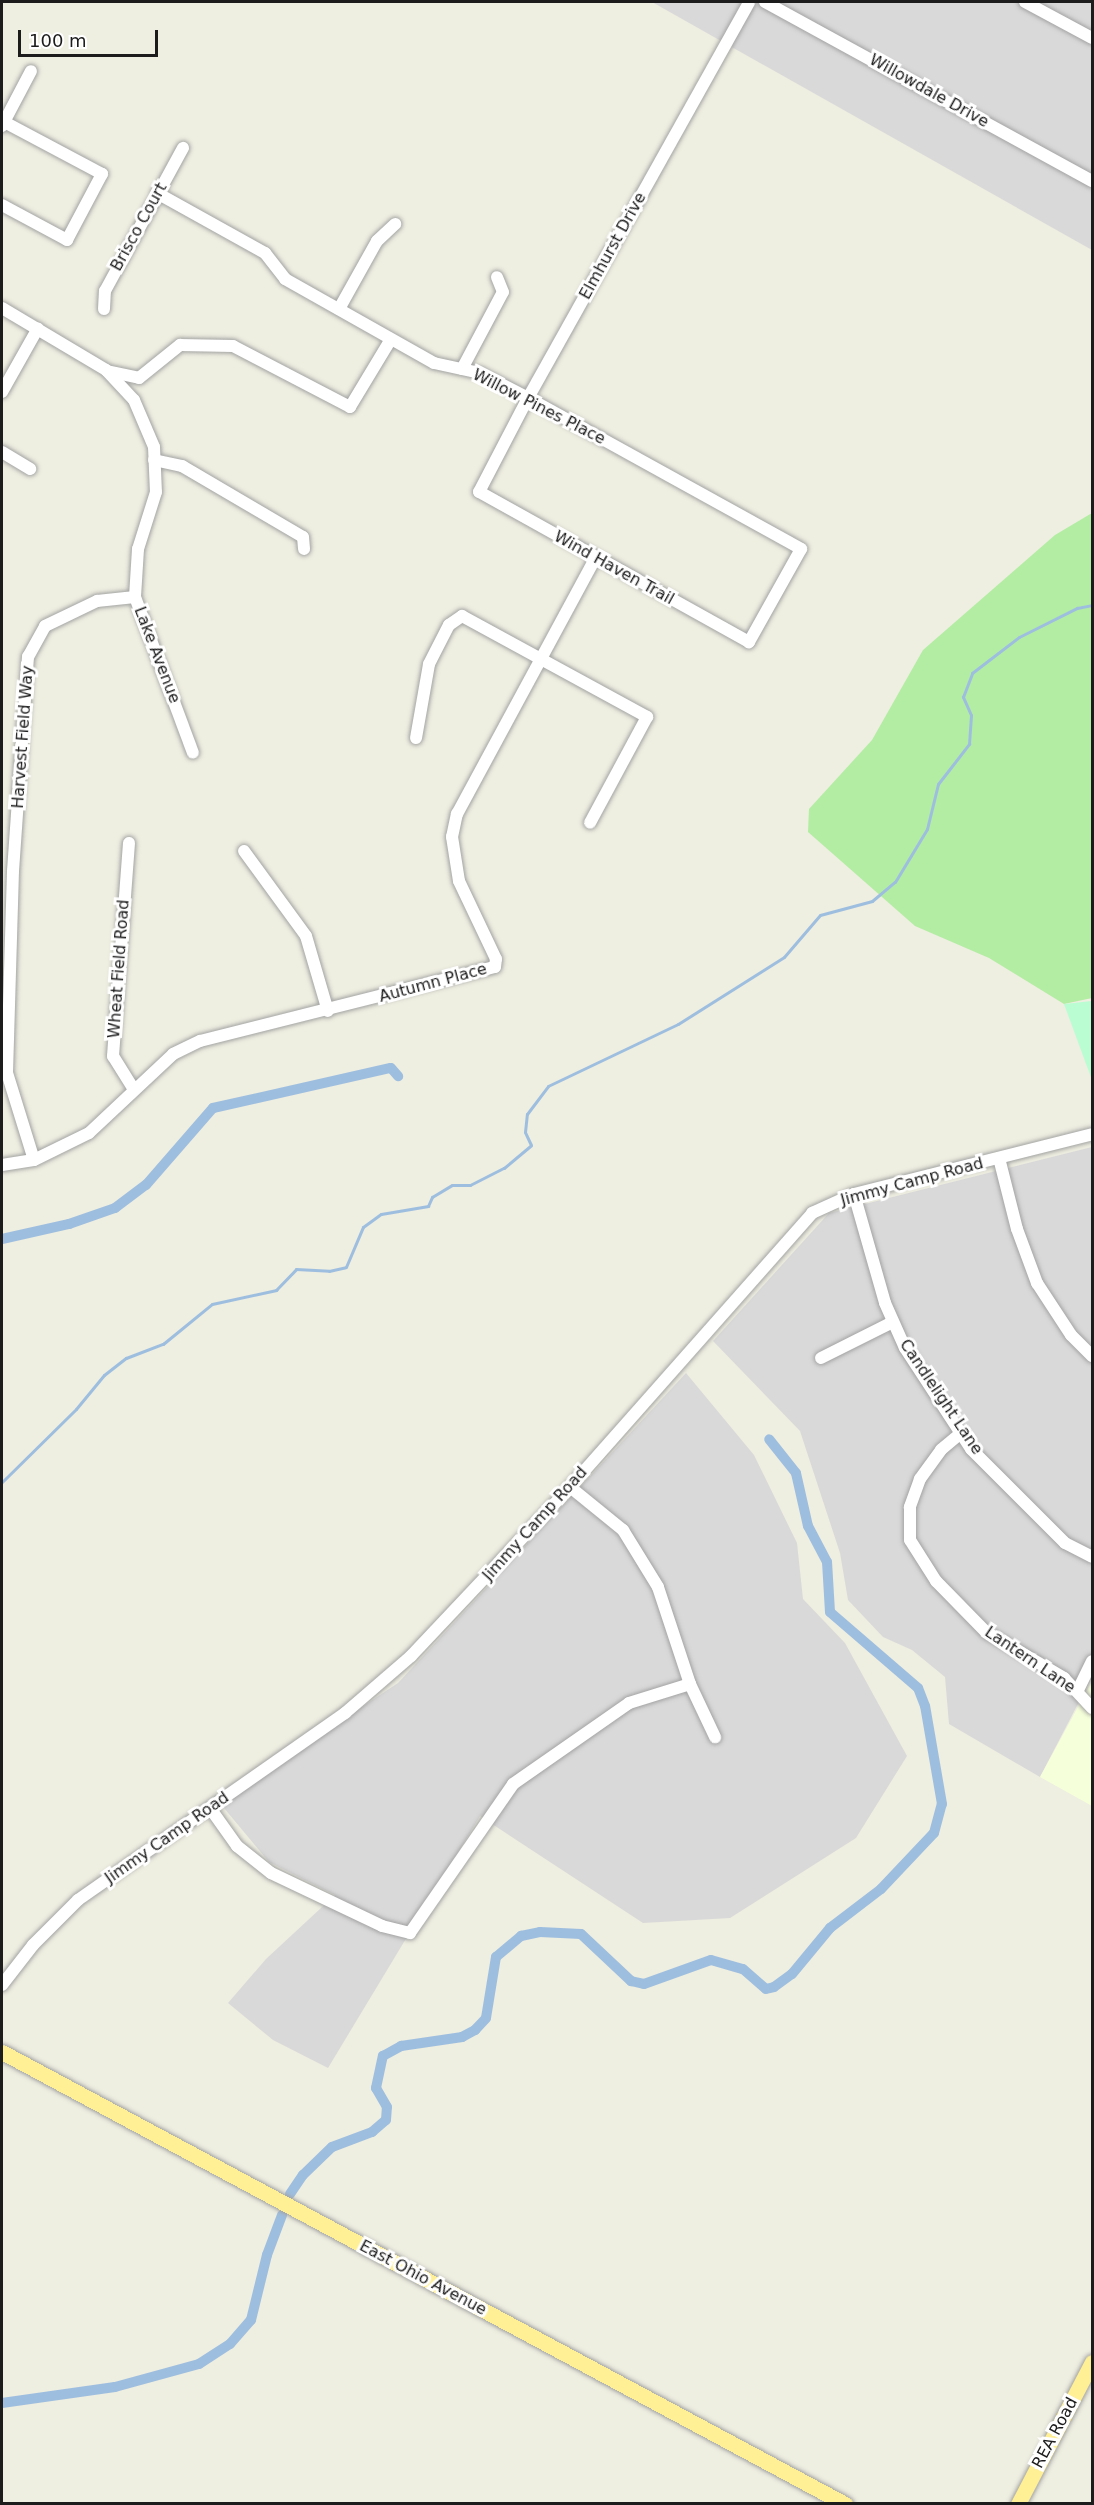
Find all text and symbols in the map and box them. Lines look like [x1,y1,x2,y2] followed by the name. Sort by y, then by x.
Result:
[21,18,160,56] scale bar
[29,30,87,51] text: 100 m
[866,50,992,132] street label: Willowdale Drive
[107,180,171,274] street label: Brisco Court
[576,189,650,303] street label: Elmhurst Drive
[469,365,609,449] street label: Willow Pines Place
[551,527,677,609] street label: Wind Haven Trail
[130,604,184,706] street label: Lake Avenue
[8,665,38,809] street label: Harvest Field Way
[105,899,133,1039] street label: Wheat Field Road
[377,959,489,1007] street label: Autumn Place
[839,1154,985,1210] street label: Jimmy Camp Road
[895,1336,987,1458] street label: Candlelight Lane
[479,1463,591,1585] street label: Jimmy Camp Road
[981,1623,1079,1697] street label: Lantern Lane
[101,1788,233,1888] street label: Jimmy Camp Road
[356,2236,490,2320] street label: East Ohio Avenue
[1028,2394,1082,2472] street label: REA Road

